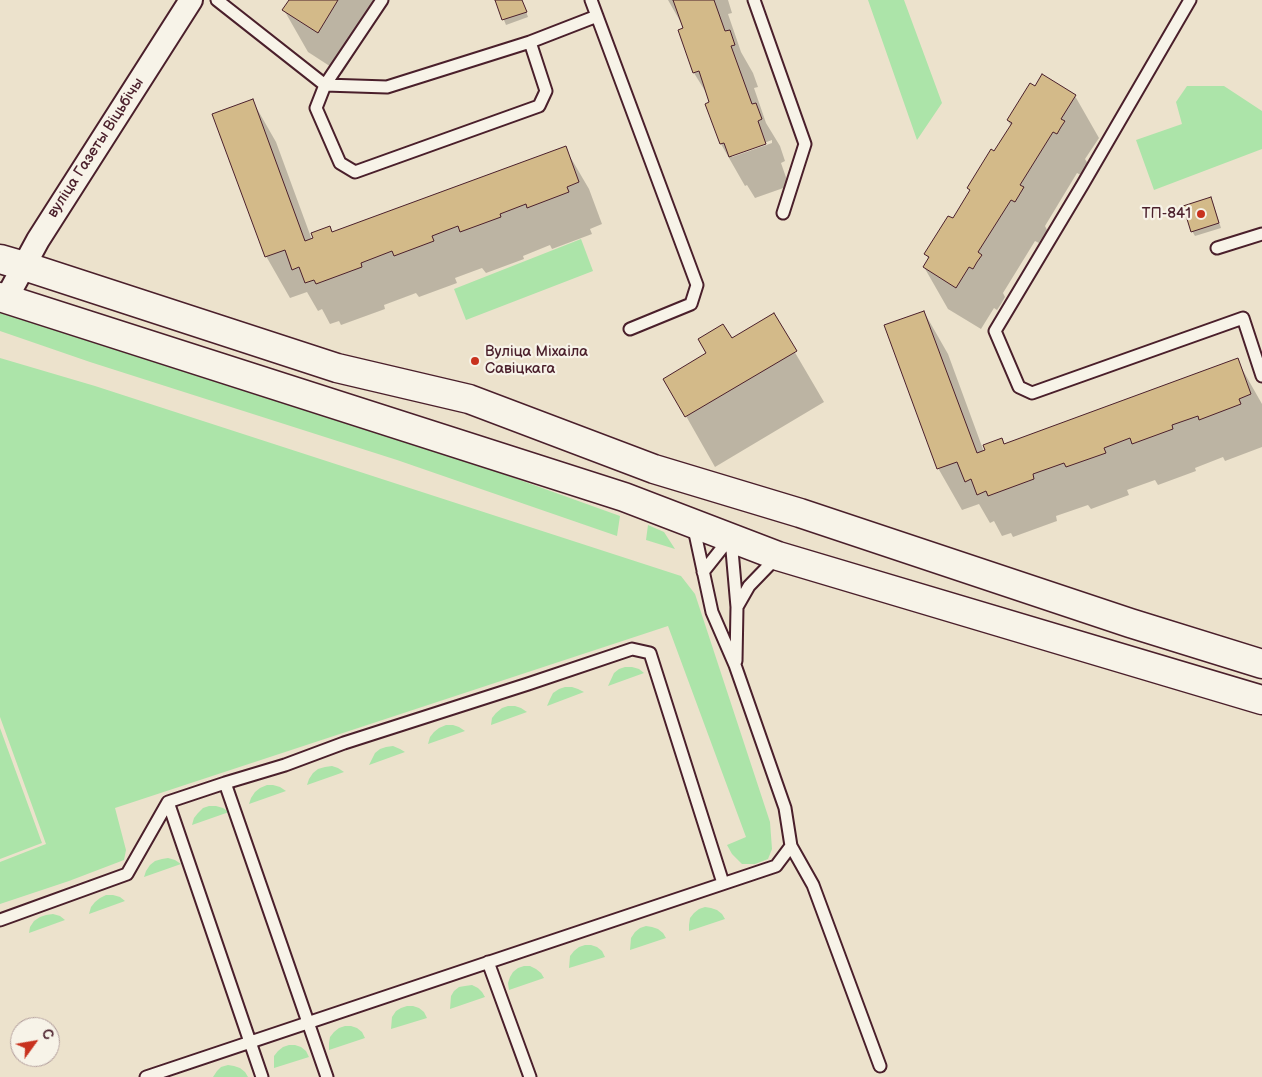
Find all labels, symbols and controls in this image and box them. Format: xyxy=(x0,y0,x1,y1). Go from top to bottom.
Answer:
street label: вуліца Газеты Віцьбічы xyxy=(44,75,148,221)
place label: ТП-841 xyxy=(1142,205,1191,223)
marker: ТП-841 xyxy=(1195,208,1207,220)
place label: Вуліца Міхаіла Савіцкага xyxy=(485,343,588,378)
marker: Вуліца Міхаіла Савіцкага xyxy=(469,355,481,367)
north arrow xyxy=(10,1017,60,1067)
text: С xyxy=(38,1026,57,1043)

